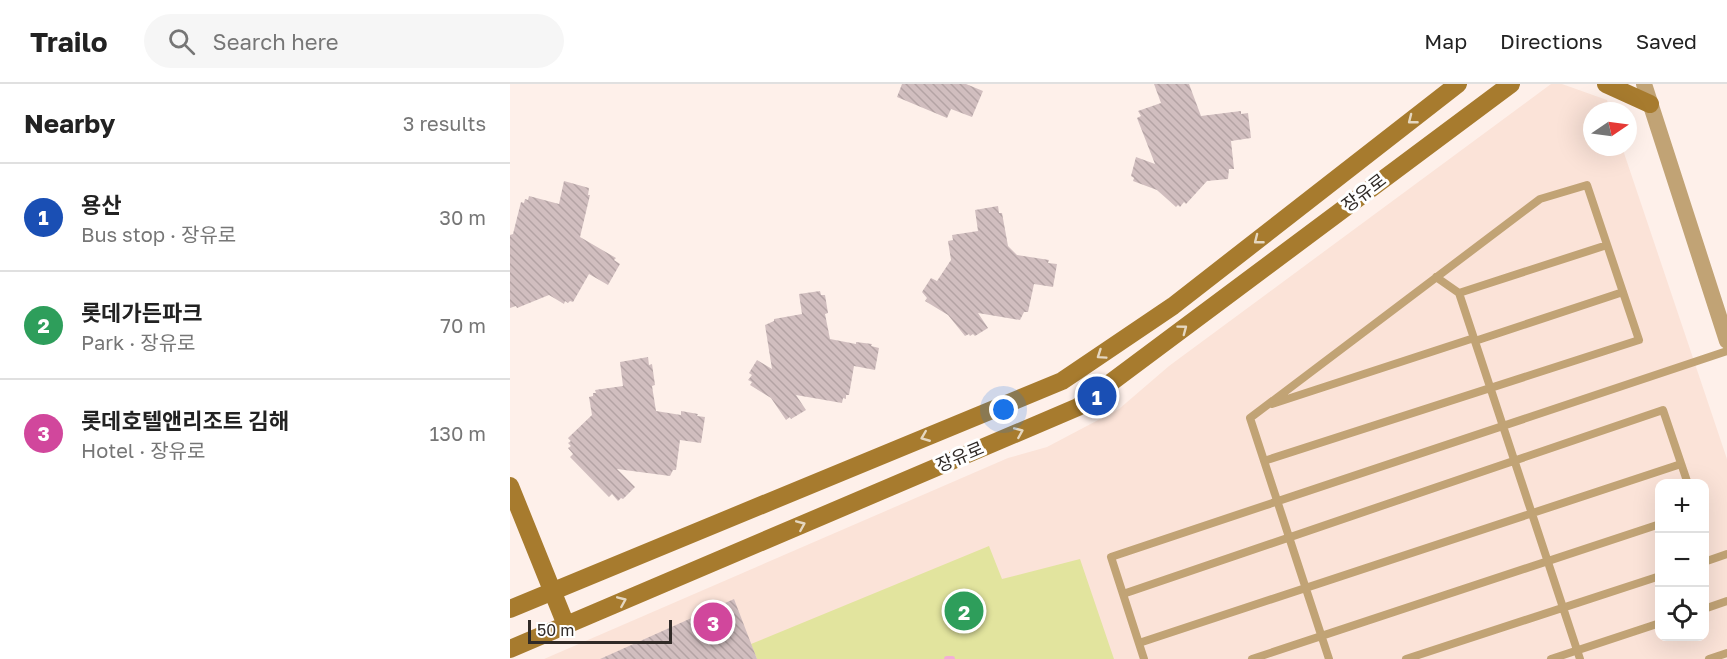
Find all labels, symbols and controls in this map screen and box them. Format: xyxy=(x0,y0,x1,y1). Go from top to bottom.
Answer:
search box xyxy=(144,14,564,68)
text: Trailo xyxy=(30,25,108,58)
icon: search xyxy=(165,25,198,58)
text: Search here xyxy=(213,28,339,55)
text: Map xyxy=(1424,28,1467,54)
text: Directions xyxy=(1500,28,1603,54)
text: Saved xyxy=(1636,28,1697,54)
north arrow xyxy=(1583,102,1637,156)
text: Nearby xyxy=(24,108,115,139)
text: 3 results xyxy=(403,111,486,135)
one-way arrow xyxy=(1408,112,1419,123)
street label: 장유로 xyxy=(1337,168,1390,216)
text: 용산 xyxy=(81,191,121,218)
text: 1 xyxy=(38,205,49,229)
text: 30 m xyxy=(439,205,486,229)
text: Bus stop · 장유로 xyxy=(81,222,236,246)
one-way arrow xyxy=(1254,232,1265,243)
text: 롯데가든파크 xyxy=(81,299,202,326)
text: 2 xyxy=(37,313,50,337)
text: 70 m xyxy=(440,313,486,337)
one-way arrow xyxy=(1177,325,1188,336)
text: Park · 장유로 xyxy=(81,330,196,354)
one-way arrow xyxy=(1096,347,1107,358)
pin: 1 xyxy=(1078,374,1116,418)
your location xyxy=(989,395,1018,424)
text: 롯데호텔앤리조트 김해 xyxy=(81,407,289,434)
text: 3 xyxy=(37,421,50,445)
text: 130 m xyxy=(430,421,486,445)
one-way arrow xyxy=(1013,427,1024,439)
one-way arrow xyxy=(920,430,931,442)
street label: 장유로 xyxy=(932,436,987,476)
text: Hotel · 장유로 xyxy=(81,438,205,462)
map controls xyxy=(1655,479,1709,641)
button: + xyxy=(1655,479,1709,533)
one-way arrow xyxy=(795,520,806,532)
button: − xyxy=(1655,533,1709,587)
button: locate xyxy=(1655,587,1709,641)
pin: 2 xyxy=(944,588,984,634)
one-way arrow xyxy=(615,596,626,608)
pin: 3 xyxy=(694,600,732,644)
scale bar xyxy=(528,617,672,644)
text: 50 m xyxy=(537,620,574,640)

